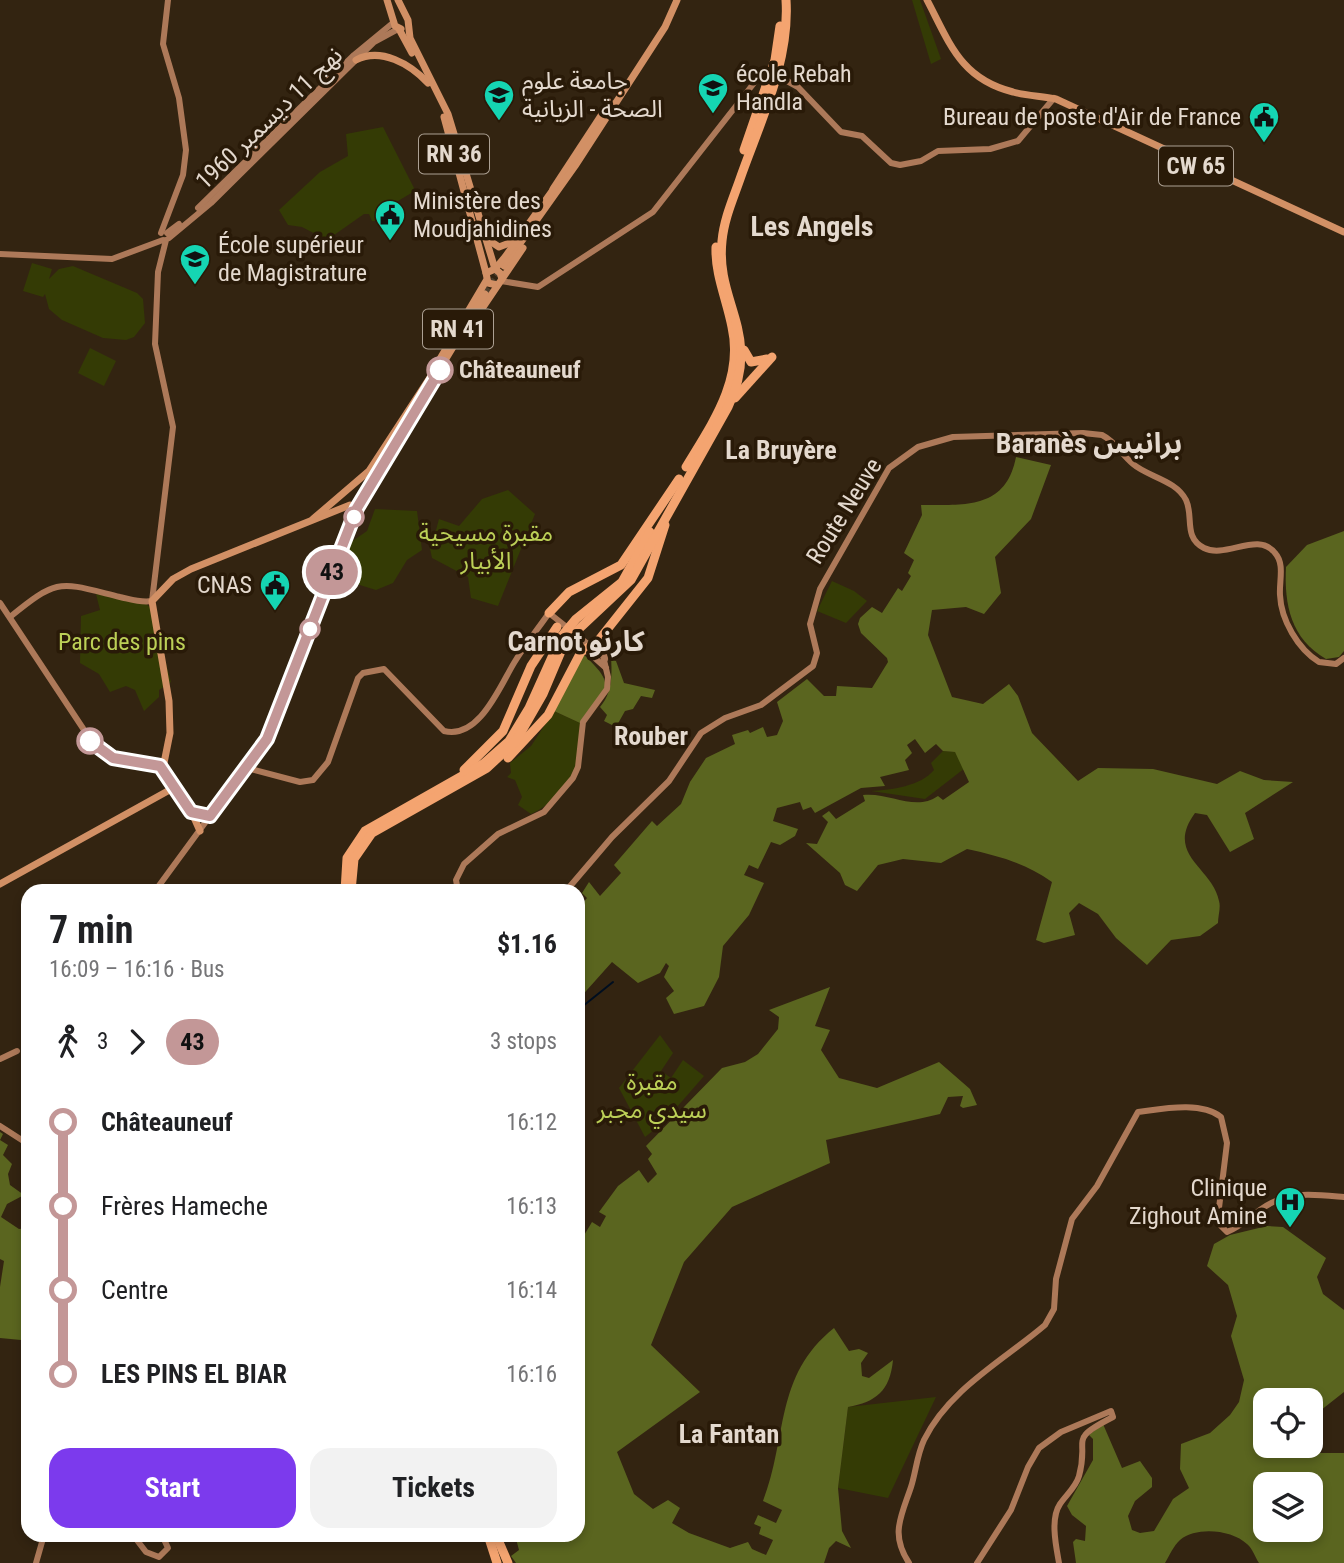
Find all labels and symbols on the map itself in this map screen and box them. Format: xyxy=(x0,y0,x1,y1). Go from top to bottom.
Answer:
street label: نهج 11 ديسمبر 1960 xyxy=(190,41,350,197)
place label: école Rebah Handla xyxy=(736,60,852,116)
place label: جامعة علوم الصحة - الزيانية xyxy=(522,67,663,123)
school or university icon: école Rebah Handla xyxy=(696,71,730,115)
school or university icon: جامعة علوم الصحة - الزيانية xyxy=(482,78,516,122)
public building icon: Bureau de poste d'Air de France xyxy=(1247,100,1281,144)
place label: Bureau de poste d'Air de France xyxy=(943,103,1241,131)
road number: RN 36 xyxy=(419,134,489,174)
road number: CW 65 xyxy=(1159,146,1233,186)
place label: Ministère des Moudjahidines xyxy=(413,187,552,243)
public building icon: Ministère des Moudjahidines xyxy=(373,198,407,242)
district label: Les Angels xyxy=(750,210,874,243)
place label: École supérieur de Magistrature xyxy=(218,231,367,287)
school or university icon: École supérieur de Magistrature xyxy=(178,242,212,286)
road number: RN 41 xyxy=(423,310,493,348)
place label: Châteauneuf xyxy=(459,356,581,384)
marker: Châteauneuf xyxy=(427,357,453,383)
district label: Baranès برانيس xyxy=(996,427,1182,460)
district label: La Bruyère xyxy=(725,435,837,465)
street label: Route Neuve xyxy=(801,453,887,569)
unlabelled marker xyxy=(344,507,364,527)
park label: مقبرة مسيحية الأبيار xyxy=(419,519,553,575)
line badge: 43 xyxy=(300,549,364,595)
public building icon: CNAS xyxy=(258,568,292,612)
place label: CNAS xyxy=(197,571,252,599)
unlabelled marker xyxy=(300,619,320,639)
district label: Carnot كارنو xyxy=(508,625,645,658)
park label: Parc des pins xyxy=(58,628,186,656)
district label: Rouber xyxy=(614,721,688,751)
unlabelled marker xyxy=(77,728,103,754)
park label: مقبرة سيدي مجبر xyxy=(596,1068,707,1129)
place label: Clinique Zighout Amine xyxy=(1129,1174,1267,1230)
hospital icon: Clinique Zighout Amine xyxy=(1273,1185,1307,1229)
district label: La Fantan xyxy=(679,1419,779,1449)

